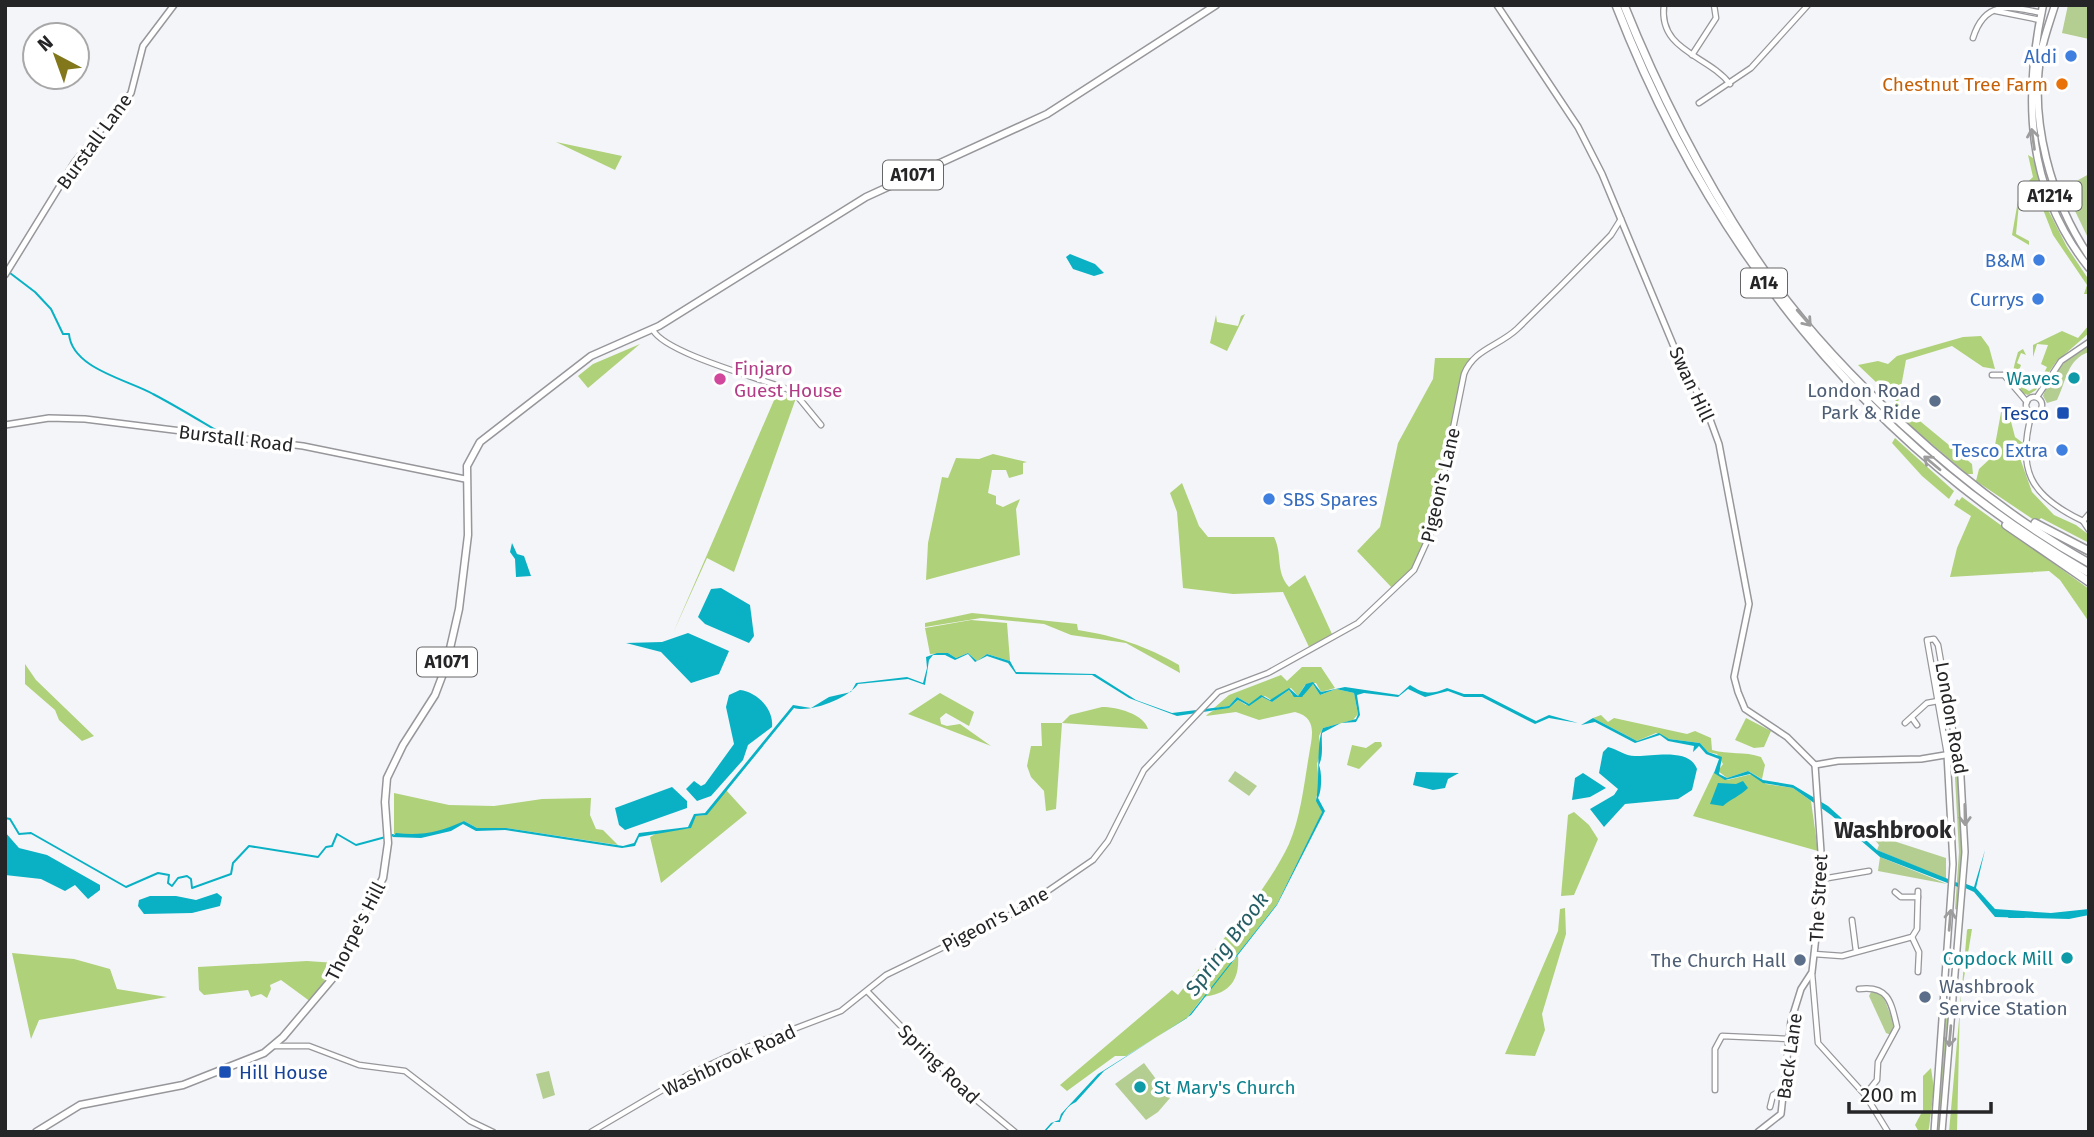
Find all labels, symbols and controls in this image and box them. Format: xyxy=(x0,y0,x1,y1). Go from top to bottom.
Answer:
north arrow xyxy=(21,21,91,91)
text: N xyxy=(33,31,57,56)
place label: Aldi xyxy=(2024,45,2057,68)
marker: Aldi xyxy=(2063,48,2079,64)
place label: Chestnut Tree Farm xyxy=(1882,73,2048,96)
marker: Chestnut Tree Farm xyxy=(2054,76,2070,92)
street label: Burstall Lane xyxy=(52,89,137,194)
one-way arrow xyxy=(2027,128,2040,151)
road number: A1071 xyxy=(883,160,943,190)
road number: A1214 xyxy=(2018,182,2082,210)
place label: B&M xyxy=(1985,249,2025,272)
marker: B&M xyxy=(2031,252,2047,268)
road number: A14 xyxy=(1741,268,1787,298)
place label: Currys xyxy=(1970,288,2024,311)
marker: Currys xyxy=(2030,291,2046,307)
one-way arrow xyxy=(1795,309,1811,327)
street label: Swan Hill xyxy=(1664,343,1719,426)
place label: Finjaro Guest House xyxy=(734,357,842,402)
place label: Waves xyxy=(2006,367,2060,390)
marker: Waves xyxy=(2066,370,2082,386)
marker: Finjaro Guest House xyxy=(712,371,728,387)
place label: London Road Park & Ride xyxy=(1807,379,1921,424)
marker: London Road Park & Ride xyxy=(1927,393,1943,409)
place label: Tesco xyxy=(2001,402,2049,425)
marker: Tesco xyxy=(2055,405,2071,421)
street label: Burstall Road xyxy=(177,420,295,457)
street label: Pigeon's Lane xyxy=(1416,425,1465,545)
place label: Tesco Extra xyxy=(1952,439,2048,462)
marker: Tesco Extra xyxy=(2054,442,2070,458)
one-way arrow xyxy=(1923,455,1941,471)
place label: SBS Spares xyxy=(1283,488,1378,511)
marker: SBS Spares xyxy=(1261,491,1277,507)
road number: A1071 xyxy=(417,648,477,676)
street label: London Road xyxy=(1930,660,1973,776)
one-way arrow xyxy=(1958,803,1971,826)
district label: Washbrook xyxy=(1834,816,1952,844)
street label: The Street xyxy=(1805,853,1832,943)
street label: Thorpe's Hill xyxy=(321,877,390,985)
street label: Pigeon's Lane xyxy=(938,882,1052,957)
water label: Spring Brook xyxy=(1179,887,1274,1002)
one-way arrow xyxy=(1944,909,1957,932)
place label: Copdock Mill xyxy=(1943,947,2053,970)
place label: The Church Hall xyxy=(1651,949,1786,972)
marker: Copdock Mill xyxy=(2059,950,2075,966)
marker: The Church Hall xyxy=(1792,952,1808,968)
place label: Washbrook Service Station xyxy=(1939,975,2068,1020)
marker: Washbrook Service Station xyxy=(1917,989,1933,1005)
street label: Back Lane xyxy=(1772,1011,1807,1101)
street label: Washbrook Road xyxy=(659,1020,799,1101)
street label: Spring Road xyxy=(893,1020,984,1109)
one-way arrow xyxy=(1943,1024,1956,1047)
place label: Hill House xyxy=(239,1061,328,1084)
marker: Hill House xyxy=(217,1064,233,1080)
scale bar xyxy=(1849,1070,1991,1114)
place label: St Mary's Church xyxy=(1154,1076,1296,1099)
marker: St Mary's Church xyxy=(1132,1079,1148,1095)
text: 200 m xyxy=(1860,1082,1917,1108)

